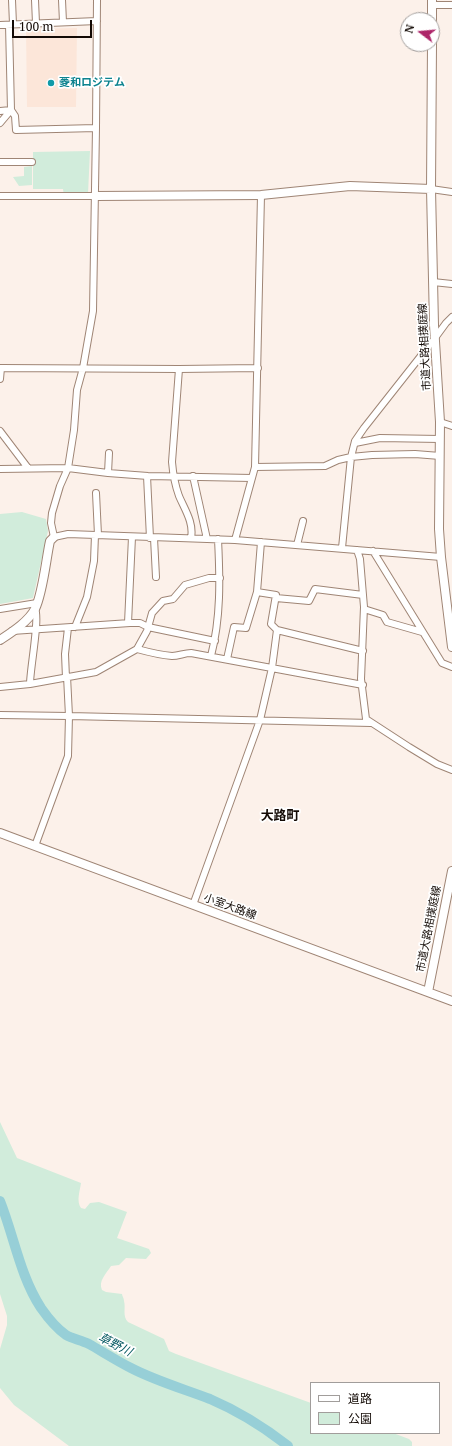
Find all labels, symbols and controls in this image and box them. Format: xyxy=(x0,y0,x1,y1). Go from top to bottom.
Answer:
scale bar xyxy=(14,12,94,38)
north arrow xyxy=(400,12,440,52)
text: 100 m xyxy=(19,18,54,35)
text: N xyxy=(401,23,417,35)
place label: 菱和ロジテム xyxy=(59,76,125,90)
marker: 菱和ロジテム xyxy=(46,78,56,88)
street label: 市道大路相撲庭線 xyxy=(416,303,434,391)
district label: 大路町 xyxy=(261,808,299,824)
street label: 市道大路相撲庭線 xyxy=(414,885,444,973)
street label: 小室大路線 xyxy=(202,891,258,923)
water label: 草野川 xyxy=(96,1330,134,1360)
legend xyxy=(310,1382,440,1434)
text: 道路 xyxy=(348,1390,372,1407)
text: 公園 xyxy=(348,1410,372,1427)

